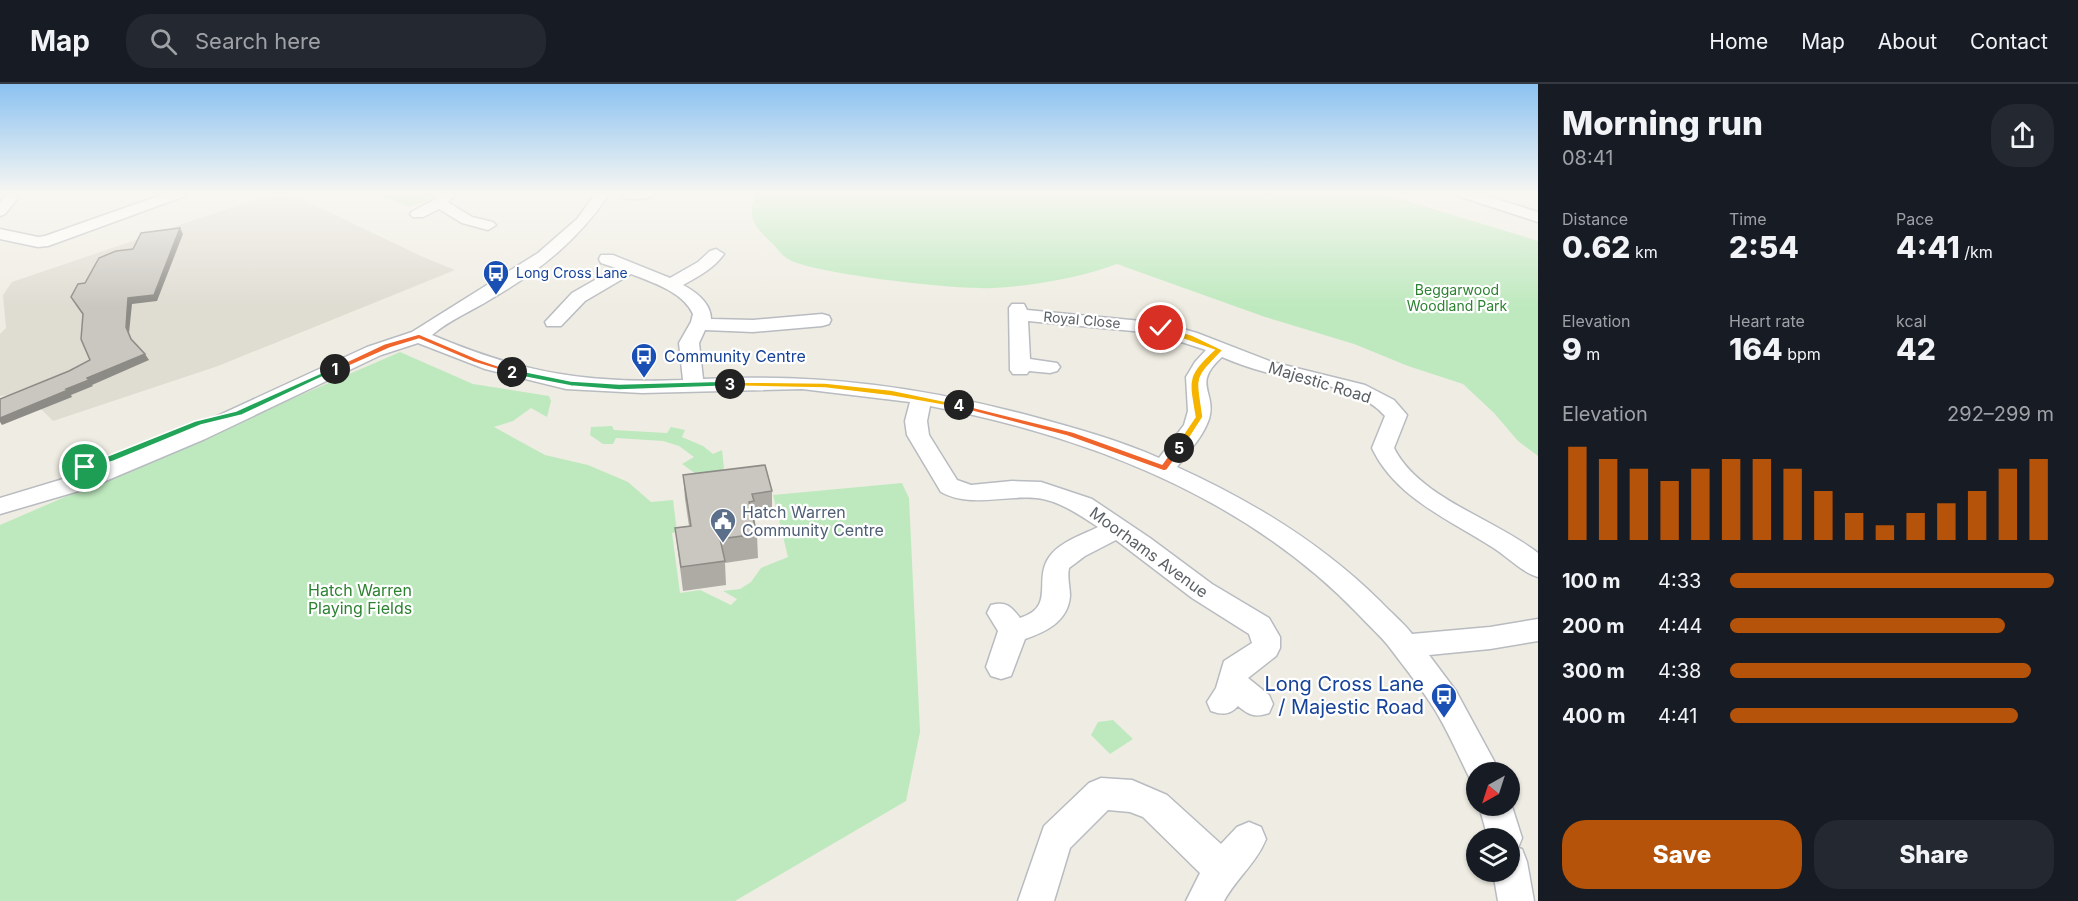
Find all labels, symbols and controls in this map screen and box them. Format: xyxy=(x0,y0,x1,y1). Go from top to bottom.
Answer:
search box xyxy=(126,14,546,68)
text: Map xyxy=(30,24,90,58)
icon: search xyxy=(147,25,180,58)
text: Search here xyxy=(195,28,321,54)
text: Home xyxy=(1709,29,1768,54)
text: Map xyxy=(1801,29,1845,54)
text: About xyxy=(1878,29,1937,54)
text: Contact xyxy=(1970,29,2048,54)
text: Morning run xyxy=(1562,103,1763,143)
button: share xyxy=(1991,104,2054,167)
text: 08:41 xyxy=(1562,146,1613,170)
text: Distance xyxy=(1562,209,1628,229)
text: Time xyxy=(1729,209,1767,229)
text: Pace xyxy=(1896,209,1934,229)
text: 0.62 xyxy=(1562,229,1630,265)
text: 2:54 xyxy=(1729,229,1799,265)
text: 4:41 xyxy=(1896,229,1960,265)
text: km xyxy=(1630,242,1658,262)
text: /km xyxy=(1960,242,1993,262)
bus stop icon: Long Cross Lane xyxy=(481,258,511,296)
place label: Long Cross Lane xyxy=(516,264,628,281)
park label: Beggarwood Woodland Park xyxy=(1407,281,1508,314)
pin xyxy=(1135,302,1186,353)
street label: Royal Close xyxy=(1043,308,1121,331)
icon: check xyxy=(1144,311,1177,344)
text: Elevation xyxy=(1562,311,1631,331)
text: Heart rate xyxy=(1729,311,1805,331)
text: kcal xyxy=(1896,311,1927,331)
text: 9 xyxy=(1562,331,1582,367)
text: 164 xyxy=(1729,331,1783,367)
text: 42 xyxy=(1896,331,1936,367)
bus stop icon: Community Centre xyxy=(629,341,659,379)
text: m xyxy=(1582,344,1600,364)
text: bpm xyxy=(1783,344,1821,364)
place label: Community Centre xyxy=(664,346,806,366)
pin: 1 xyxy=(320,354,350,384)
pin: 2 xyxy=(497,357,527,387)
street label: Majestic Road xyxy=(1266,357,1374,407)
text: 1 xyxy=(332,359,338,379)
text: 2 xyxy=(507,362,517,382)
pin: 3 xyxy=(715,369,745,399)
text: 3 xyxy=(725,374,735,394)
pin: 4 xyxy=(944,390,974,420)
text: 4 xyxy=(954,395,964,415)
text: Elevation xyxy=(1562,402,1648,426)
text: 292–299 m xyxy=(1947,402,2054,426)
pin: 5 xyxy=(1164,433,1194,463)
text: 5 xyxy=(1174,438,1184,458)
pin xyxy=(59,441,110,492)
icon: arrive xyxy=(68,450,101,483)
place label: Hatch Warren Community Centre xyxy=(742,502,884,540)
street label: Moorhams Avenue xyxy=(1086,502,1212,602)
public building icon: Hatch Warren Community Centre xyxy=(708,506,738,544)
text: 100 m xyxy=(1562,569,1621,593)
text: 4:33 xyxy=(1658,569,1701,593)
park label: Hatch Warren Playing Fields xyxy=(308,580,412,618)
text: 200 m xyxy=(1562,614,1625,638)
text: 4:44 xyxy=(1658,614,1703,638)
text: 300 m xyxy=(1562,659,1625,683)
text: 4:38 xyxy=(1658,659,1701,683)
place label: Long Cross Lane / Majestic Road xyxy=(1264,672,1424,719)
bus stop icon: Long Cross Lane / Majestic Road xyxy=(1429,681,1459,719)
text: 400 m xyxy=(1562,704,1626,728)
text: 4:41 xyxy=(1658,704,1697,728)
north arrow xyxy=(1466,762,1520,816)
map controls xyxy=(1466,762,1520,882)
button: Save xyxy=(1562,820,1802,889)
button: Share xyxy=(1814,820,2054,889)
button: layers xyxy=(1466,828,1520,882)

